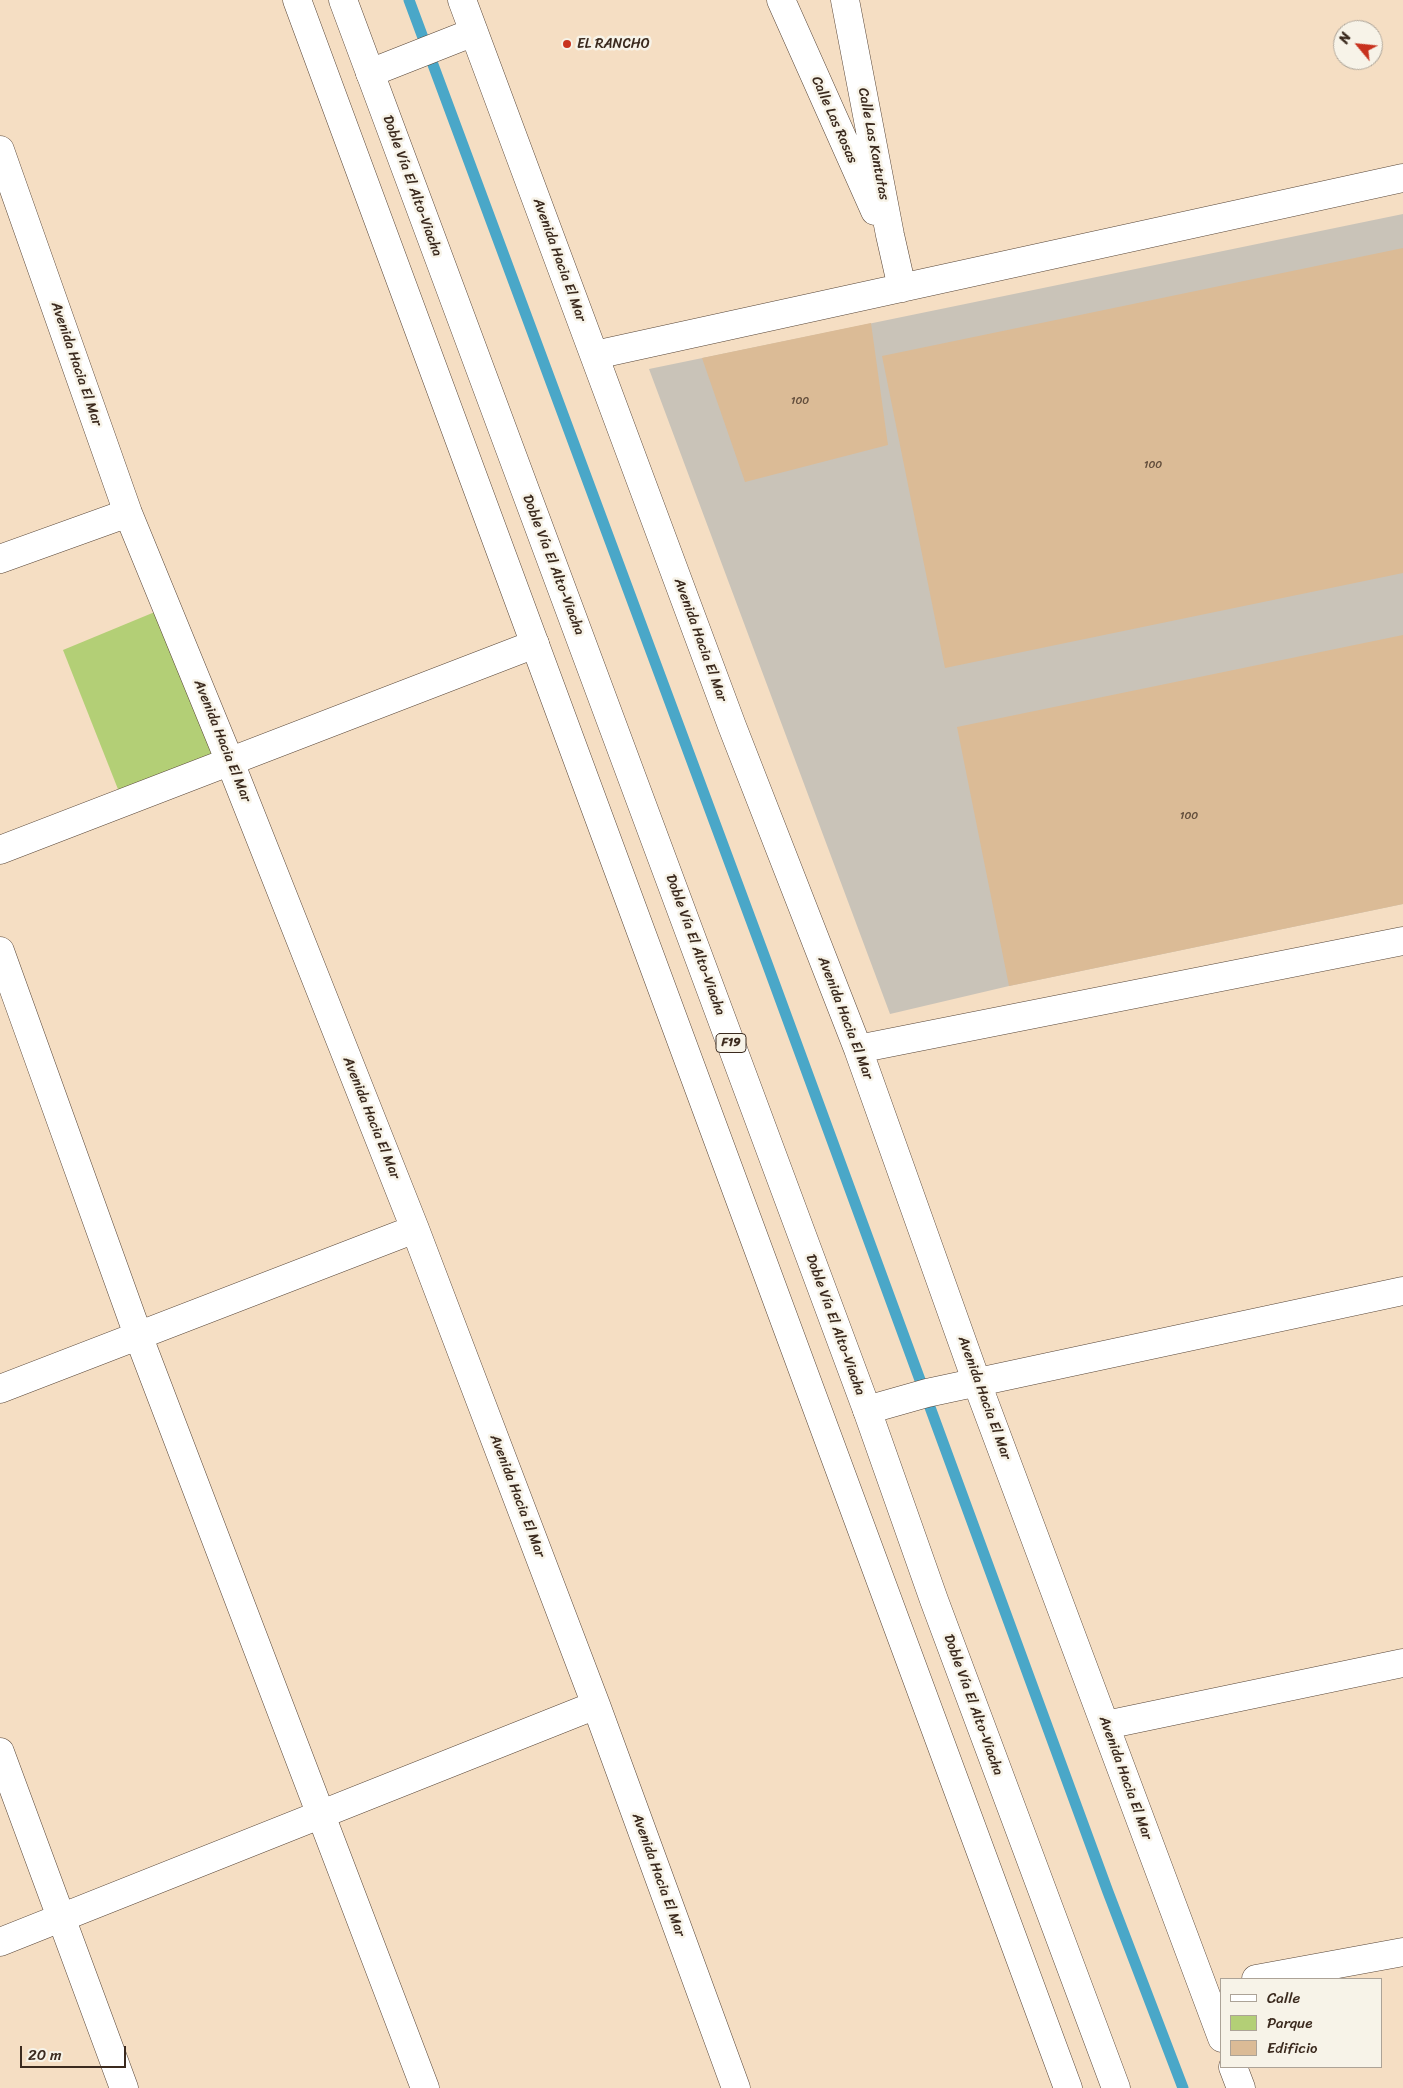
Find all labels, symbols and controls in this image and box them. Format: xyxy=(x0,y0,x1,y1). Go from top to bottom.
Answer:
north arrow xyxy=(1333,20,1383,70)
text: N xyxy=(1332,28,1359,48)
place label: EL RANCHO xyxy=(577,36,650,52)
marker: EL RANCHO xyxy=(561,38,573,50)
street label: Calle Las Rosas xyxy=(807,74,861,166)
street label: Calle Las Kantutas xyxy=(854,86,892,202)
street label: Doble Vía El Alto-Viacha xyxy=(379,113,445,259)
street label: Avenida Hacia El Mar xyxy=(529,196,589,324)
street label: Avenida Hacia El Mar xyxy=(47,300,105,428)
house number: 100 xyxy=(791,394,809,408)
house number: 100 xyxy=(1144,458,1162,472)
street label: Doble Vía El Alto-Viacha xyxy=(518,493,588,637)
street label: Avenida Hacia El Mar xyxy=(670,576,730,704)
street label: Avenida Hacia El Mar xyxy=(190,677,254,805)
house number: 100 xyxy=(1180,809,1198,823)
street label: Doble Vía El Alto-Viacha xyxy=(662,872,728,1018)
street label: Avenida Hacia El Mar xyxy=(814,954,876,1082)
road number: F19 xyxy=(716,1034,746,1052)
street label: Avenida Hacia El Mar xyxy=(339,1054,403,1182)
street label: Doble Vía El Alto-Viacha xyxy=(802,1252,868,1398)
street label: Avenida Hacia El Mar xyxy=(954,1334,1014,1462)
street label: Avenida Hacia El Mar xyxy=(486,1432,548,1560)
street label: Doble Vía El Alto-Viacha xyxy=(940,1632,1006,1778)
street label: Avenida Hacia El Mar xyxy=(1095,1714,1155,1842)
street label: Avenida Hacia El Mar xyxy=(628,1811,688,1939)
legend xyxy=(1220,1978,1383,2068)
text: Calle xyxy=(1267,1985,1300,2011)
text: Parque xyxy=(1267,2010,1312,2036)
text: Edificio xyxy=(1267,2035,1318,2061)
scale bar xyxy=(22,2036,129,2068)
text: 20 m xyxy=(28,2042,62,2068)

